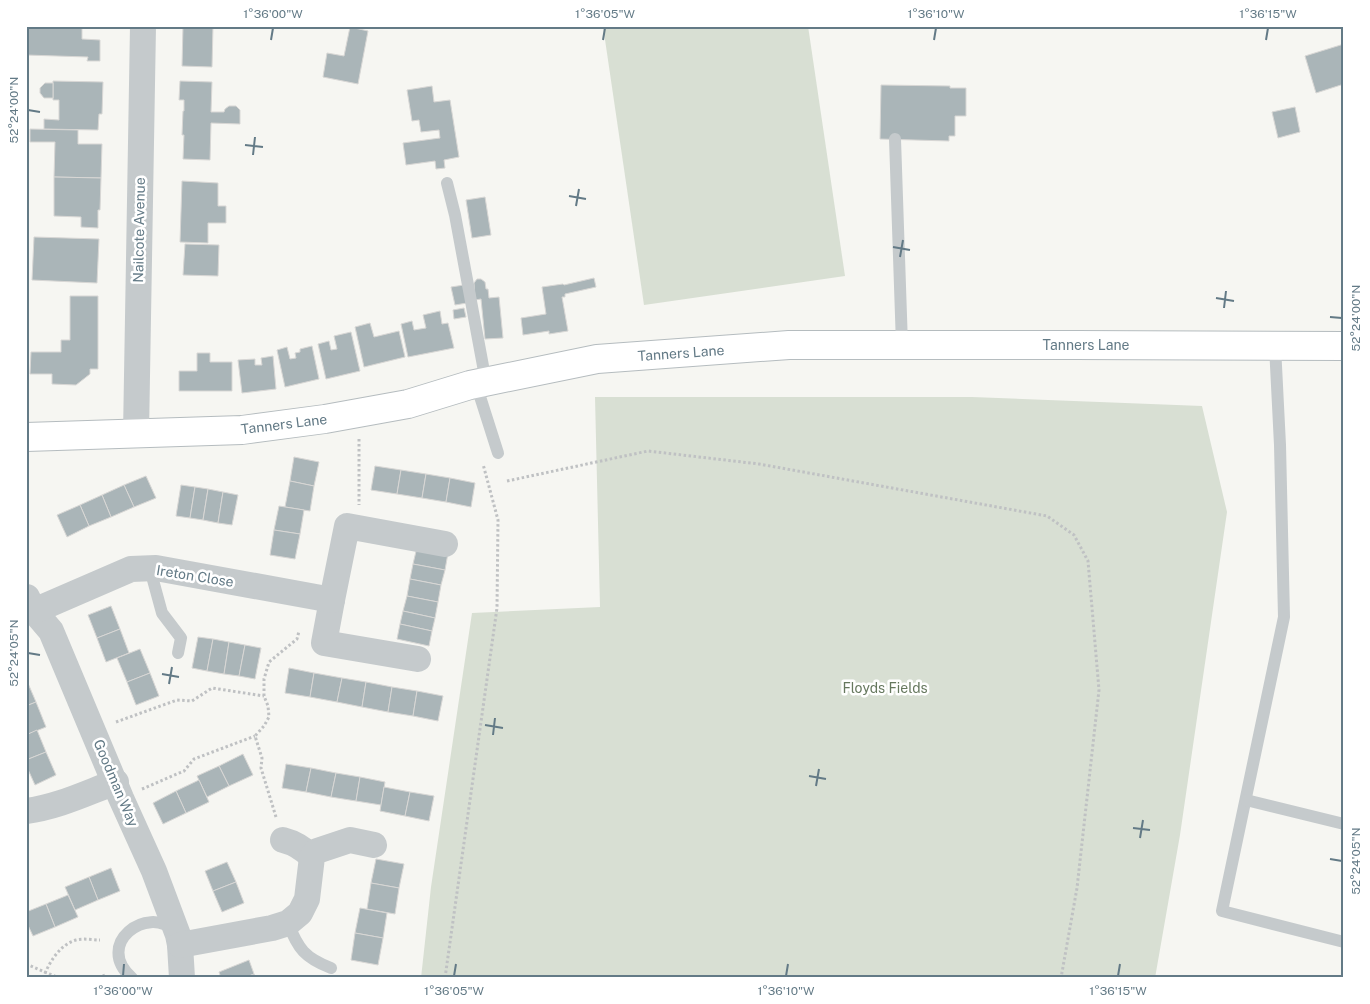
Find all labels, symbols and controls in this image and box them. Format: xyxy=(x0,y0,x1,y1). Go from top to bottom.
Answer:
text: 1°36'00"W xyxy=(243,7,303,21)
text: 1°36'05"W xyxy=(575,7,636,21)
text: 1°36'10"W xyxy=(907,7,965,21)
text: 1°36'15"W xyxy=(1239,7,1297,21)
text: 52°24'00"N xyxy=(7,77,21,143)
street label: Nailcote Avenue xyxy=(130,177,148,283)
text: 52°24'00"N xyxy=(1349,285,1363,351)
street label: Tanners Lane xyxy=(1043,337,1129,353)
street label: Tanners Lane xyxy=(637,342,725,364)
street label: Tanners Lane xyxy=(240,411,328,437)
street label: Ireton Close xyxy=(155,562,235,590)
text: 52°24'05"N xyxy=(7,619,21,687)
park label: Floyds Fields xyxy=(842,680,928,696)
street label: Goodman Way xyxy=(90,737,142,830)
text: 52°24'05"N xyxy=(1349,827,1363,895)
text: 1°36'00"W xyxy=(93,984,153,998)
text: 1°36'05"W xyxy=(424,984,485,998)
text: 1°36'10"W xyxy=(757,984,815,998)
text: 1°36'15"W xyxy=(1089,984,1147,998)

